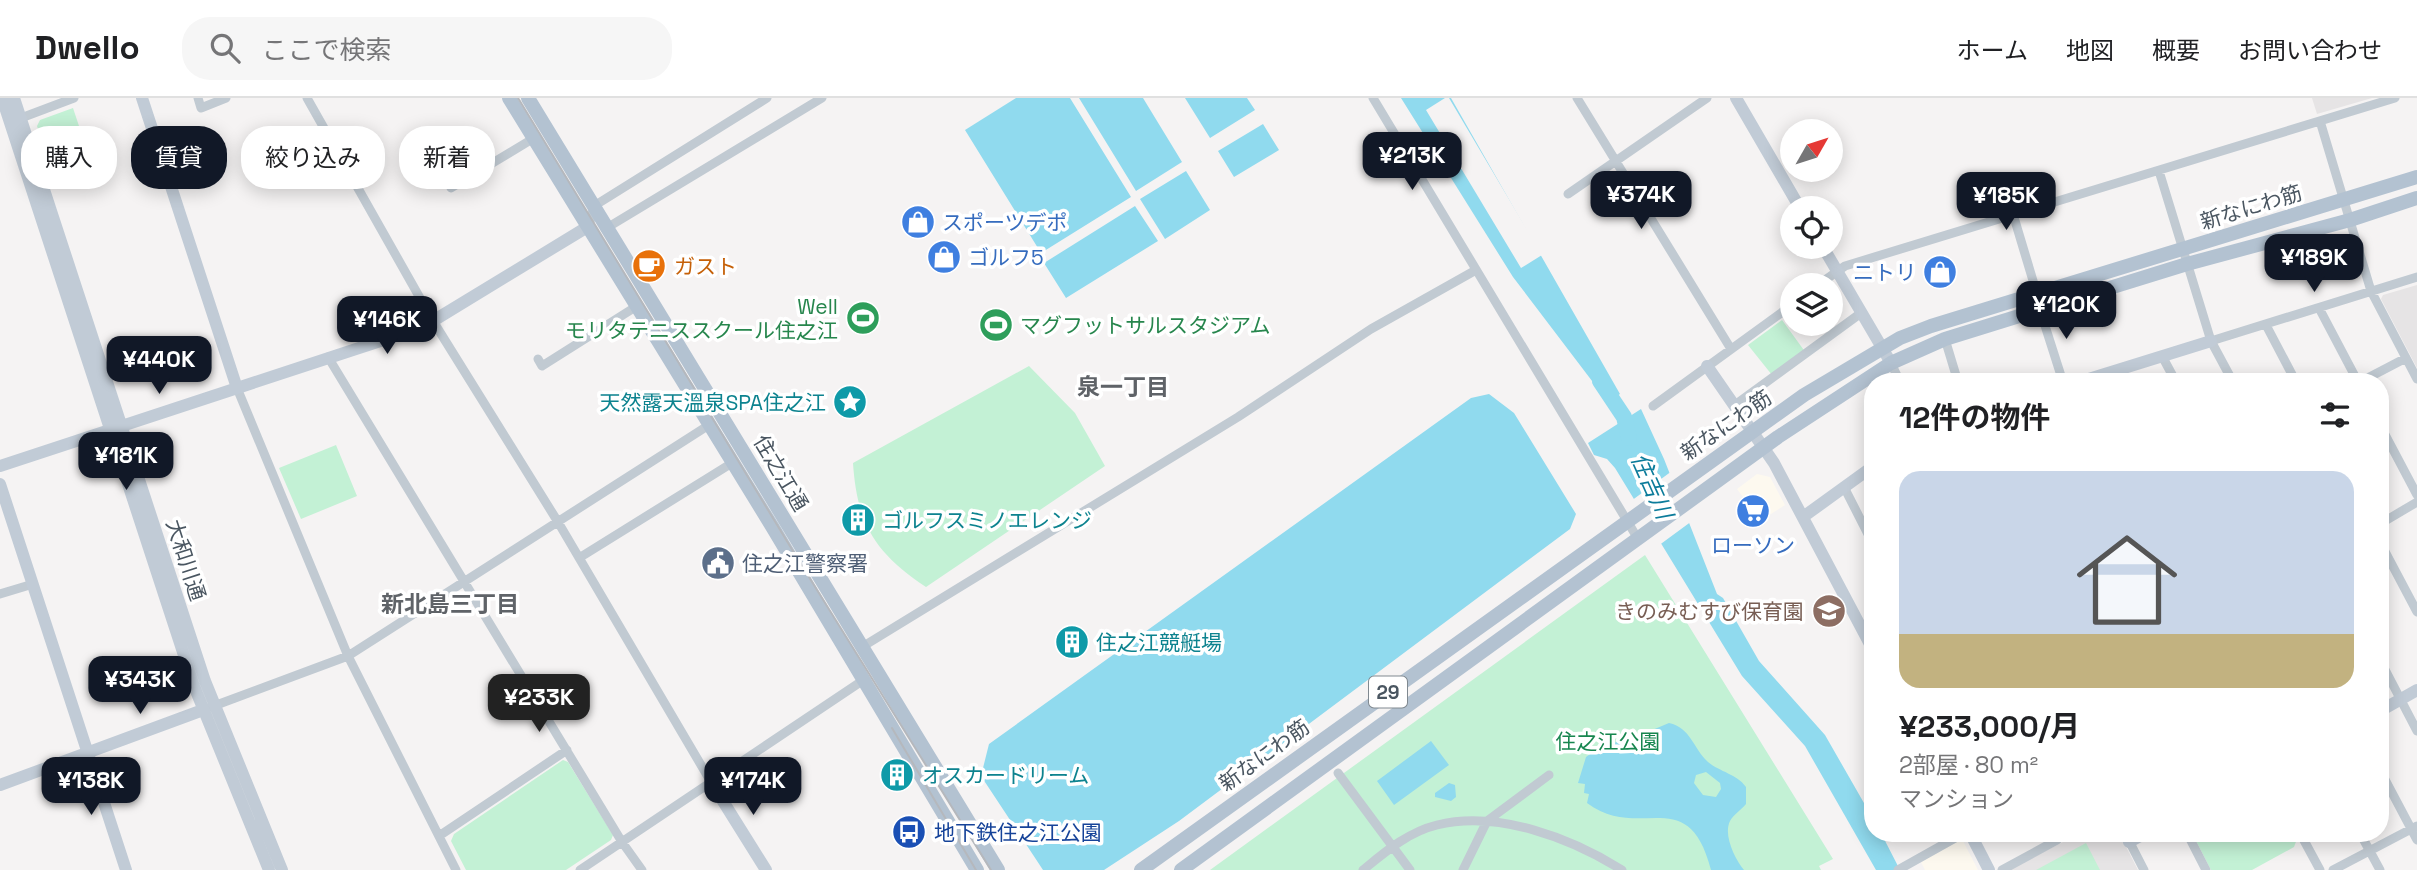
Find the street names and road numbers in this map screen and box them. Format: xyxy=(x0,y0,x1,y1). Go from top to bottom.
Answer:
street label: 新なにわ筋 xyxy=(2197,179,2305,235)
street label: 新なにわ筋 xyxy=(1675,384,1777,466)
street label: 住之江通 xyxy=(748,430,814,516)
street label: 大和川通 xyxy=(160,516,212,604)
road number: 29 xyxy=(1369,677,1407,708)
street label: 新なにわ筋 xyxy=(1214,713,1314,797)

